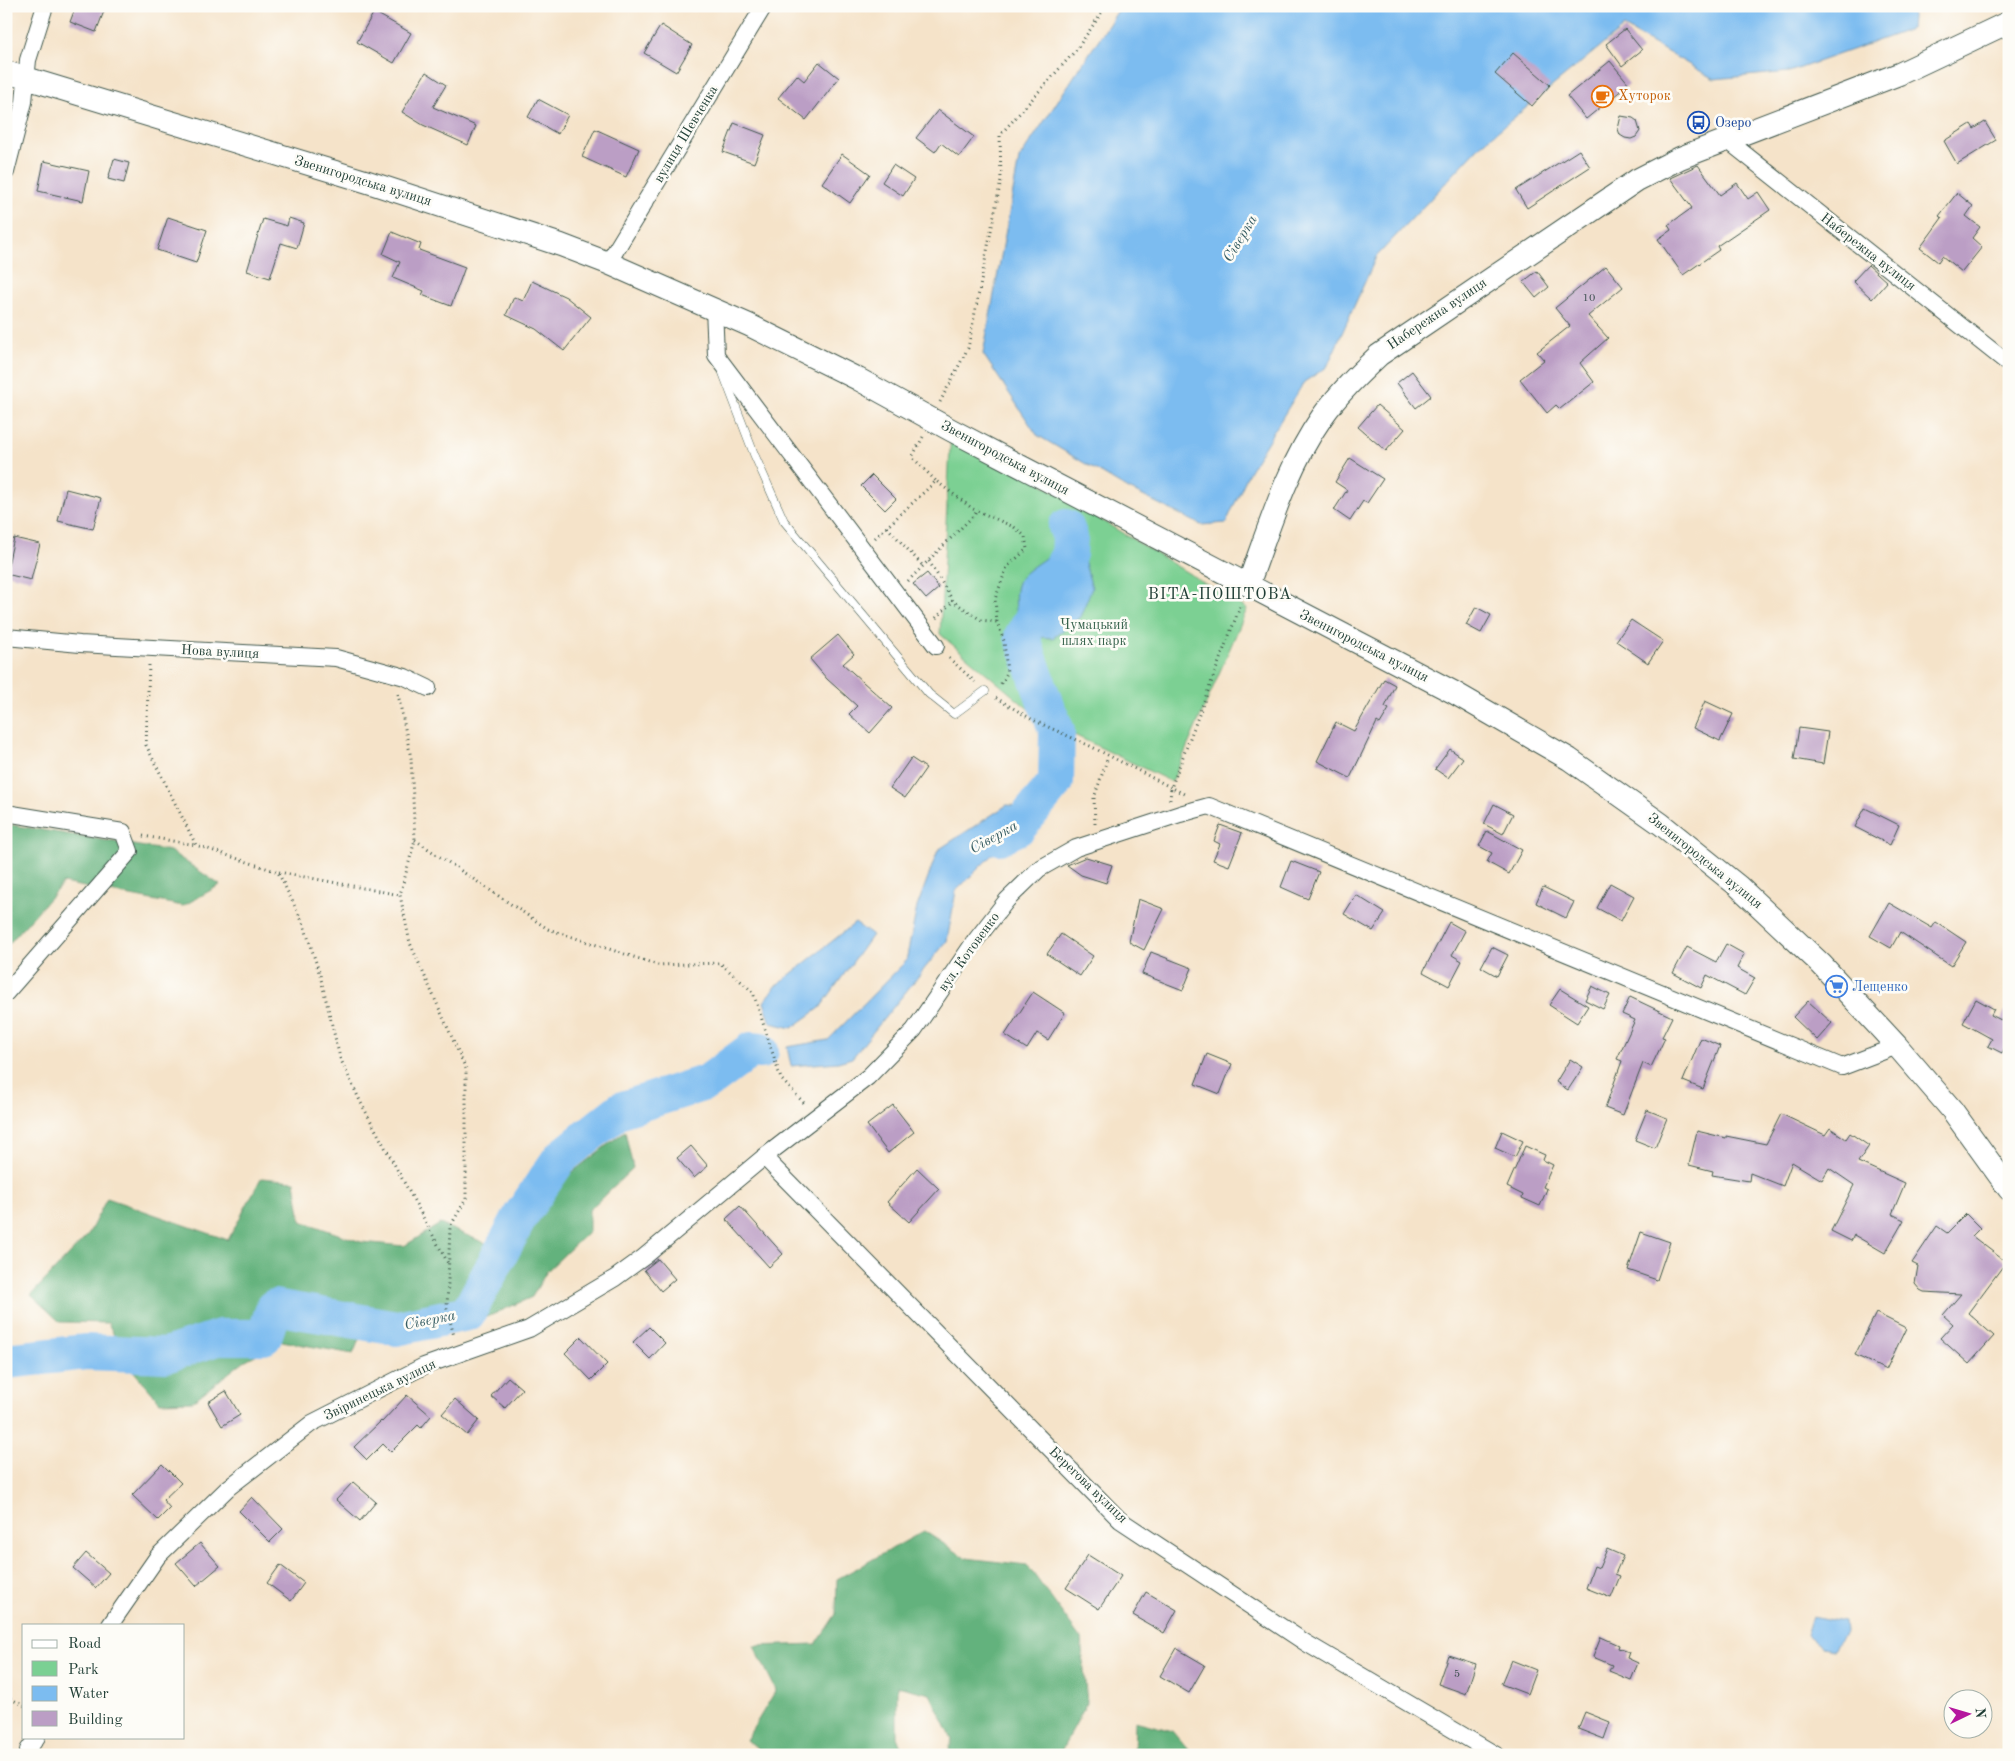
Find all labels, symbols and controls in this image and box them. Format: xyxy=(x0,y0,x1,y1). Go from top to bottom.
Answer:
street label: вулиця Шевченка xyxy=(652,83,720,185)
cafe icon: Хуторок xyxy=(1590,84,1614,108)
place label: Хуторок xyxy=(1618,89,1671,103)
bus stop icon: Озеро xyxy=(1687,111,1711,135)
place label: Озеро xyxy=(1715,116,1752,130)
street label: Звенигородська вулиця xyxy=(293,153,433,209)
street label: Набережна вулиця xyxy=(1818,211,1918,293)
water label: Сіверка xyxy=(1221,213,1261,265)
street label: Набережна вулиця xyxy=(1385,276,1489,352)
house number: 10 xyxy=(1583,293,1595,304)
street label: Звенигородська вулиця xyxy=(939,418,1071,498)
district label: ВІТА-ПОШТОВА xyxy=(1148,587,1292,603)
street label: Звенигородська вулиця xyxy=(1297,607,1431,685)
park label: Чумацький шлях парк xyxy=(1060,618,1128,648)
street label: Нова вулиця xyxy=(180,643,260,661)
street label: Звенигородська вулиця xyxy=(1645,811,1765,911)
water label: Сіверка xyxy=(968,819,1020,857)
street label: вул. Котовенко xyxy=(936,910,1002,994)
supermarket icon: Лещенко xyxy=(1824,975,1848,999)
place label: Лещенко xyxy=(1852,980,1908,994)
water label: Сіверка xyxy=(403,1309,457,1333)
street label: Звіринецька вулиця xyxy=(322,1357,438,1423)
street label: Берегова вулиця xyxy=(1046,1444,1130,1526)
legend xyxy=(22,1624,185,1738)
text: Road xyxy=(68,1637,102,1652)
text: Park xyxy=(68,1663,99,1678)
house number: 5 xyxy=(1454,1669,1460,1680)
text: Water xyxy=(68,1687,109,1702)
north arrow xyxy=(1942,1688,1992,1738)
text: N xyxy=(1973,1707,1987,1719)
text: Building xyxy=(68,1713,123,1728)

